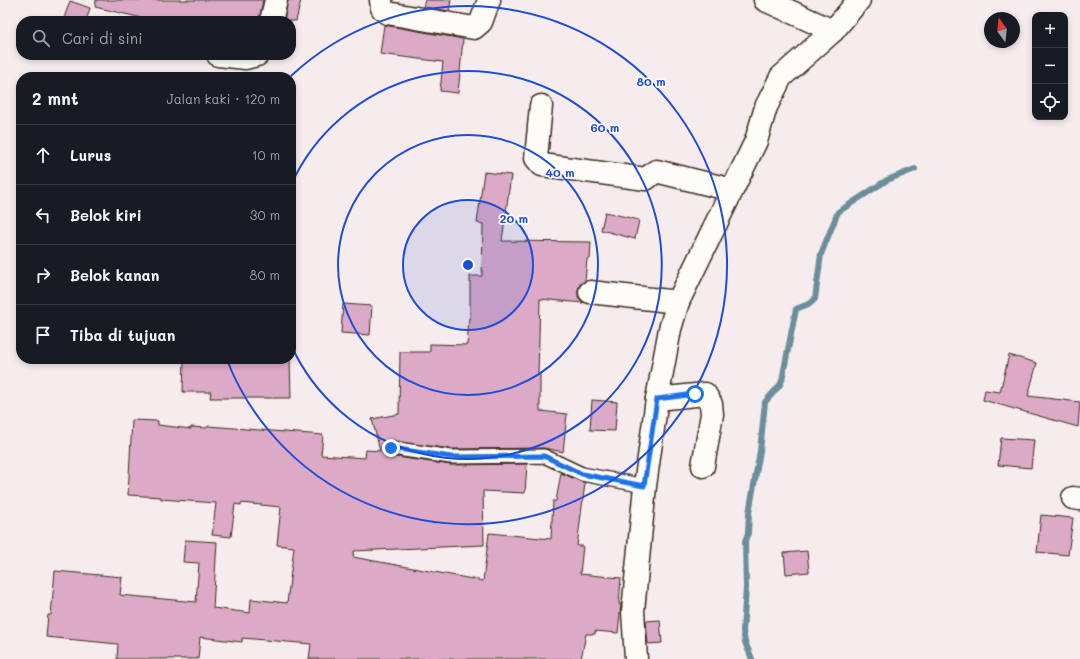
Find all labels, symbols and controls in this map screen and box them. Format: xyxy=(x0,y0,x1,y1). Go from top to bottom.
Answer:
north arrow xyxy=(984,12,1020,48)
map controls xyxy=(1032,12,1068,120)
button: + xyxy=(1032,12,1068,48)
search box xyxy=(16,16,296,60)
icon: search xyxy=(30,27,52,49)
text: Cari di sini xyxy=(62,28,143,48)
button: − xyxy=(1032,48,1068,84)
text: 80 m xyxy=(636,73,666,89)
button: locate xyxy=(1032,84,1068,120)
text: 2 mnt xyxy=(32,87,78,109)
text: Jalan kaki · 120 m xyxy=(167,90,280,107)
text: 60 m xyxy=(591,119,619,135)
icon: ahead xyxy=(32,144,54,166)
text: Lurus xyxy=(70,145,111,165)
text: 10 m xyxy=(252,146,280,163)
text: 40 m xyxy=(545,164,575,180)
icon: left xyxy=(32,204,54,226)
text: Belok kiri xyxy=(70,205,142,225)
text: 30 m xyxy=(250,206,280,223)
text: 20 m xyxy=(500,210,528,226)
centre of rings xyxy=(461,258,475,272)
icon: right xyxy=(32,264,54,286)
text: Belok kanan xyxy=(70,265,159,285)
text: 80 m xyxy=(250,266,280,283)
icon: arrive xyxy=(32,324,54,346)
text: Tiba di tujuan xyxy=(70,325,175,345)
route start xyxy=(686,385,704,403)
route end xyxy=(382,439,400,457)

